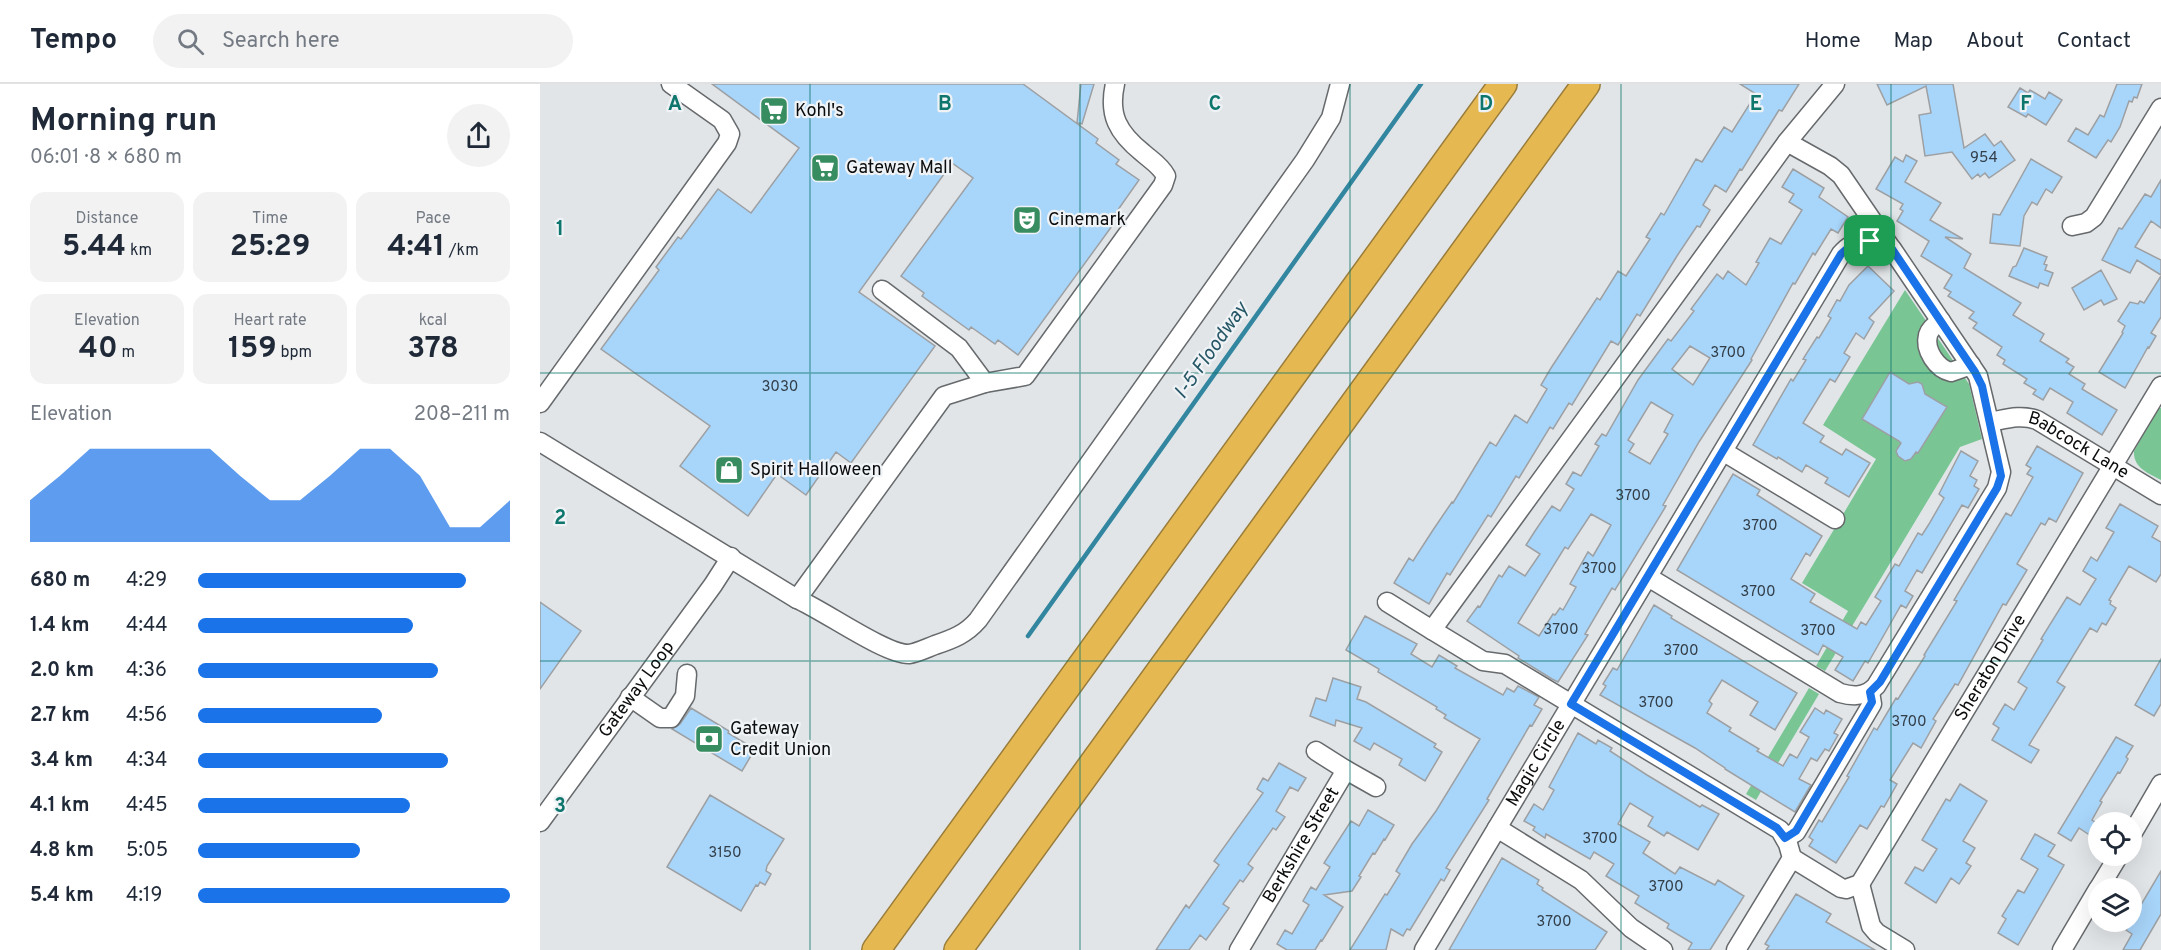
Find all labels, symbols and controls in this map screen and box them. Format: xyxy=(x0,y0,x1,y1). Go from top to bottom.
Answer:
search box xyxy=(153,14,573,68)
text: Tempo xyxy=(30,23,117,59)
icon: search xyxy=(174,25,207,58)
text: Search here xyxy=(222,28,340,55)
text: Home xyxy=(1805,28,1861,55)
text: Map xyxy=(1894,28,1933,55)
text: About xyxy=(1966,28,2024,55)
text: Contact xyxy=(2057,28,2131,55)
text: A xyxy=(668,92,682,118)
text: B xyxy=(938,92,952,118)
text: C xyxy=(1209,92,1221,118)
text: D xyxy=(1479,92,1493,118)
text: E xyxy=(1750,92,1762,118)
text: F xyxy=(2020,92,2032,118)
supermarket icon: Kohl's xyxy=(758,95,790,127)
place label: Kohl's xyxy=(795,100,844,123)
text: Morning run xyxy=(30,101,217,143)
button: share xyxy=(447,104,510,167)
text: 06:01 · 8 × 680 m xyxy=(30,145,182,171)
house number: 954 xyxy=(1970,149,1998,168)
supermarket icon: Gateway Mall xyxy=(809,152,841,184)
place label: Gateway Mall xyxy=(846,157,952,180)
theatre icon: Cinemark xyxy=(1011,204,1043,236)
text: Distance xyxy=(76,209,138,229)
text: Time xyxy=(252,209,288,229)
text: Pace xyxy=(415,209,451,229)
place label: Cinemark xyxy=(1048,209,1126,232)
pin xyxy=(1844,215,1895,266)
text: 1 xyxy=(556,217,564,243)
icon: arrive xyxy=(1853,224,1886,257)
text: 5.44 xyxy=(62,229,126,266)
text: 25:29 xyxy=(230,229,310,266)
text: 4:41 xyxy=(387,229,445,266)
text: km xyxy=(126,241,152,261)
text: /km xyxy=(445,241,479,261)
water label: I-5 Floodway xyxy=(1169,296,1256,405)
text: Elevation xyxy=(74,311,140,331)
text: Heart rate xyxy=(233,311,307,331)
text: kcal xyxy=(419,311,447,331)
text: 40 xyxy=(79,331,118,368)
text: 159 xyxy=(228,331,277,368)
text: 378 xyxy=(407,331,459,368)
text: m xyxy=(118,343,135,363)
text: bpm xyxy=(277,343,312,363)
house number: 3700 xyxy=(1710,344,1746,363)
house number: 3030 xyxy=(761,378,799,397)
text: Elevation xyxy=(30,402,112,428)
text: 208–211 m xyxy=(414,402,510,428)
street label: Babcock Lane xyxy=(2025,406,2133,484)
shop icon: Spirit Halloween xyxy=(713,454,745,486)
place label: Spirit Halloween xyxy=(750,459,882,482)
house number: 3700 xyxy=(1615,487,1651,506)
text: 2 xyxy=(554,506,566,532)
house number: 3700 xyxy=(1742,517,1778,536)
house number: 3700 xyxy=(1581,560,1617,579)
text: 680 m xyxy=(30,568,90,594)
text: 4:29 xyxy=(126,568,167,594)
house number: 3700 xyxy=(1740,583,1776,602)
street label: Sheraton Drive xyxy=(1950,610,2032,725)
text: 1.4 km xyxy=(30,613,90,639)
text: 4:44 xyxy=(126,613,168,639)
house number: 3700 xyxy=(1543,621,1579,640)
house number: 3700 xyxy=(1800,622,1836,641)
street label: Gateway Loop xyxy=(594,637,680,742)
house number: 3700 xyxy=(1663,642,1699,661)
text: 2.0 km xyxy=(30,658,94,684)
text: 4:36 xyxy=(126,658,167,684)
house number: 3700 xyxy=(1638,694,1674,713)
text: 2.7 km xyxy=(30,703,90,729)
text: 4:56 xyxy=(126,703,167,729)
house number: 3700 xyxy=(1891,713,1927,732)
street label: Magic Circle xyxy=(1501,715,1571,811)
place label: Gateway Credit Union xyxy=(730,718,831,762)
bank icon: Gateway Credit Union xyxy=(693,723,725,755)
text: 3.4 km xyxy=(30,748,93,774)
text: 4:34 xyxy=(126,748,167,774)
street label: Berkshire Street xyxy=(1258,783,1345,907)
text: 4.1 km xyxy=(30,793,89,819)
text: 4:45 xyxy=(126,793,168,819)
text: 3 xyxy=(554,794,566,820)
map controls xyxy=(2088,812,2142,932)
button: locate xyxy=(2088,812,2142,866)
house number: 3700 xyxy=(1582,830,1618,849)
text: 4.8 km xyxy=(30,838,94,864)
text: 5:05 xyxy=(126,838,168,864)
house number: 3150 xyxy=(708,844,742,863)
house number: 3700 xyxy=(1648,878,1684,897)
button: layers xyxy=(2088,878,2142,932)
text: 5.4 km xyxy=(30,883,94,909)
text: 4:19 xyxy=(126,883,162,909)
house number: 3700 xyxy=(1536,913,1572,932)

